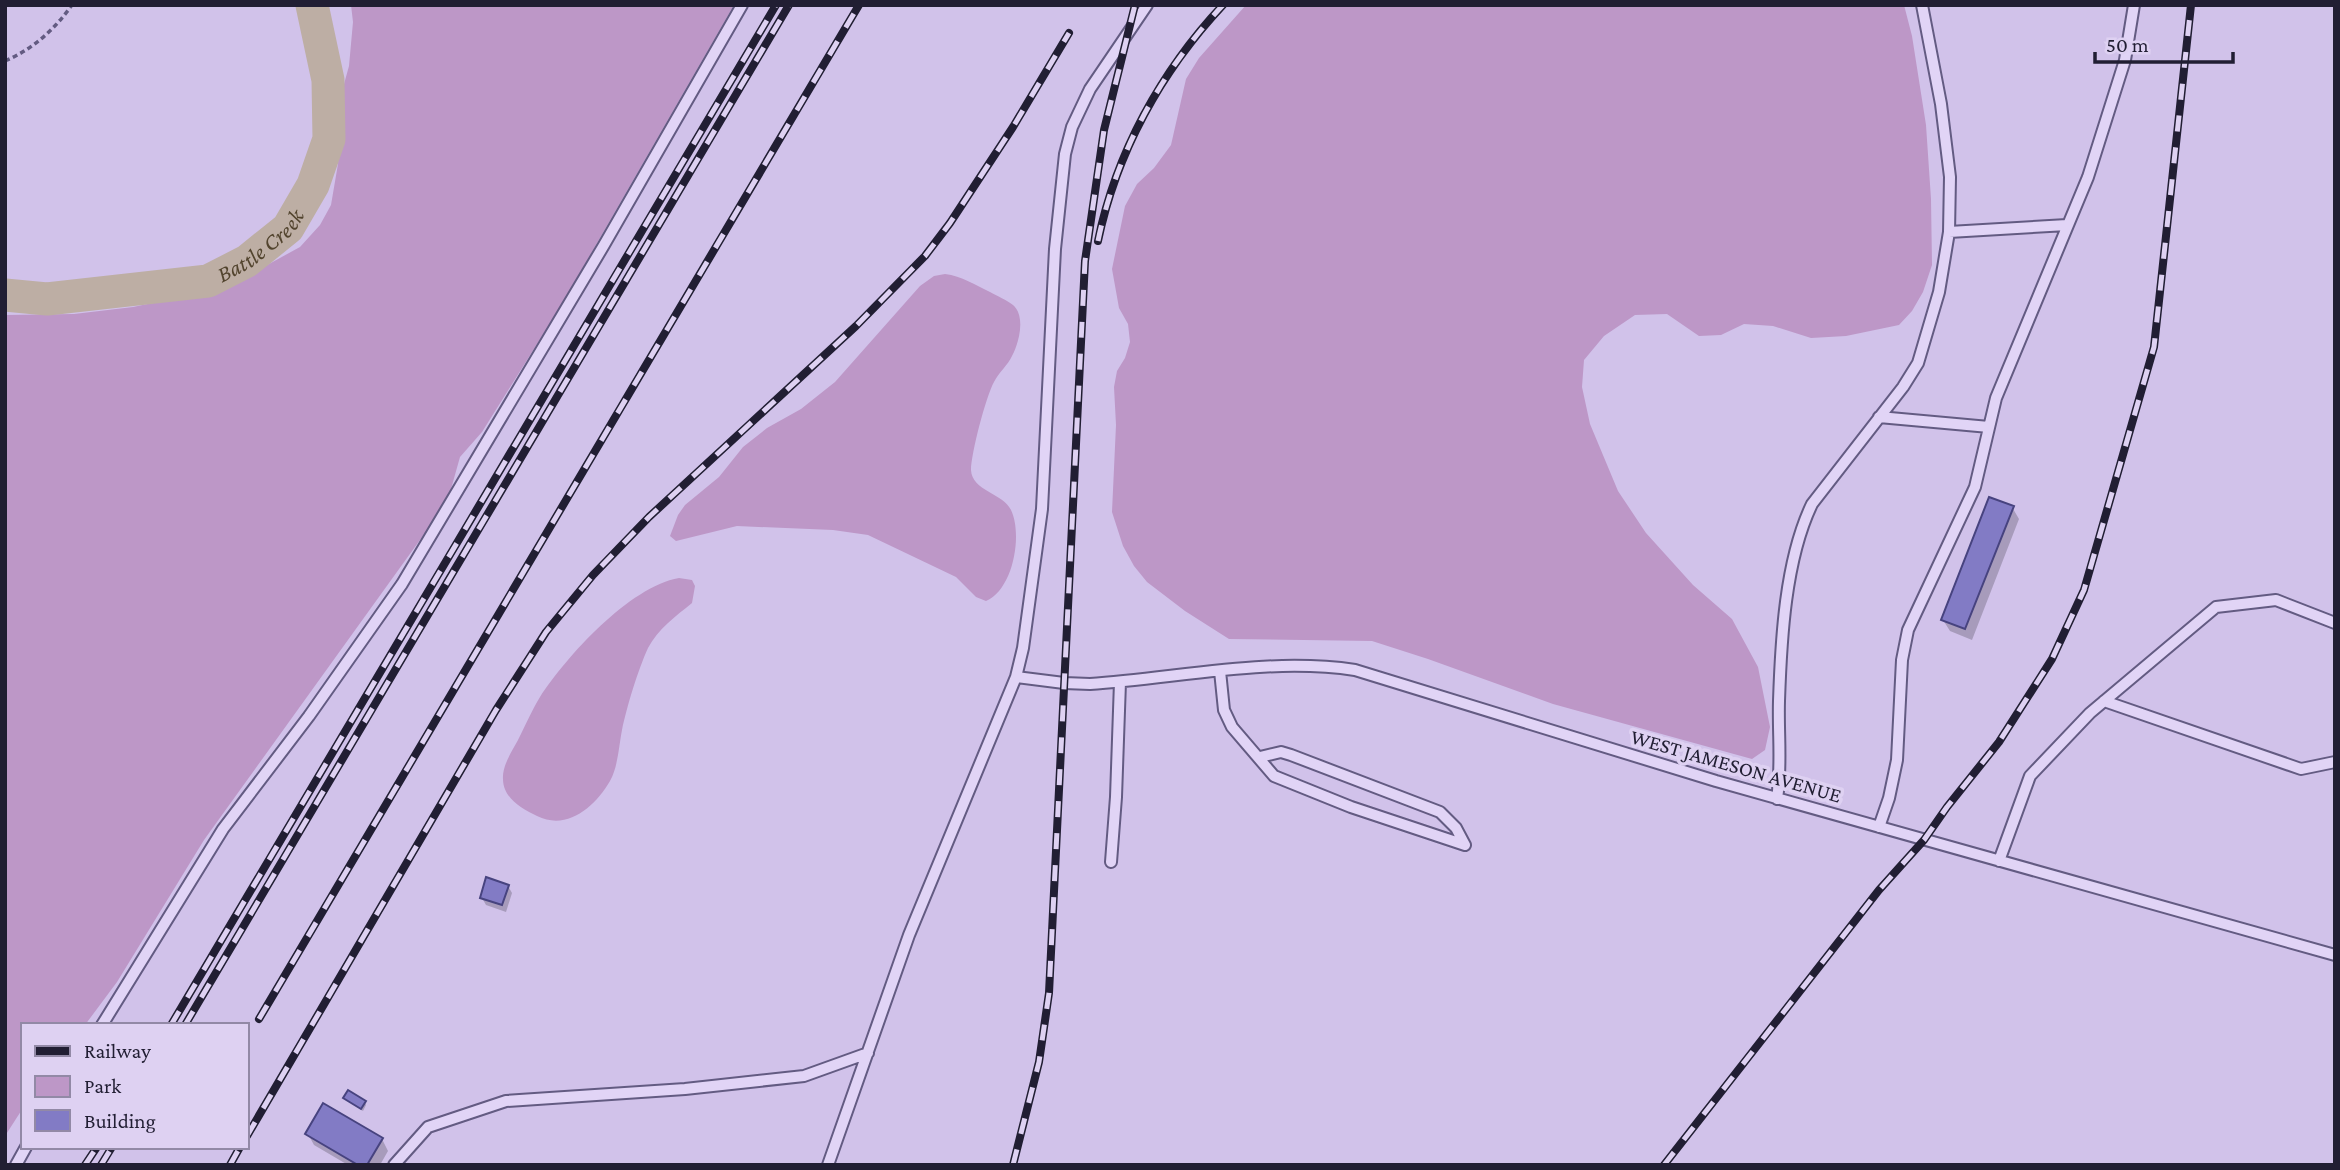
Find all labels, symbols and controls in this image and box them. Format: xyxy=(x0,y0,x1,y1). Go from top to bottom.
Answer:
scale bar xyxy=(2095,21,2233,65)
text: 50 m xyxy=(2106,33,2149,57)
water label: Battle Creek xyxy=(212,204,310,287)
street label: WEST JAMESON AVENUE xyxy=(1628,724,1844,808)
legend xyxy=(21,1023,248,1149)
text: Railway xyxy=(84,1039,151,1063)
text: Park xyxy=(84,1074,121,1098)
text: Building xyxy=(84,1109,156,1133)

